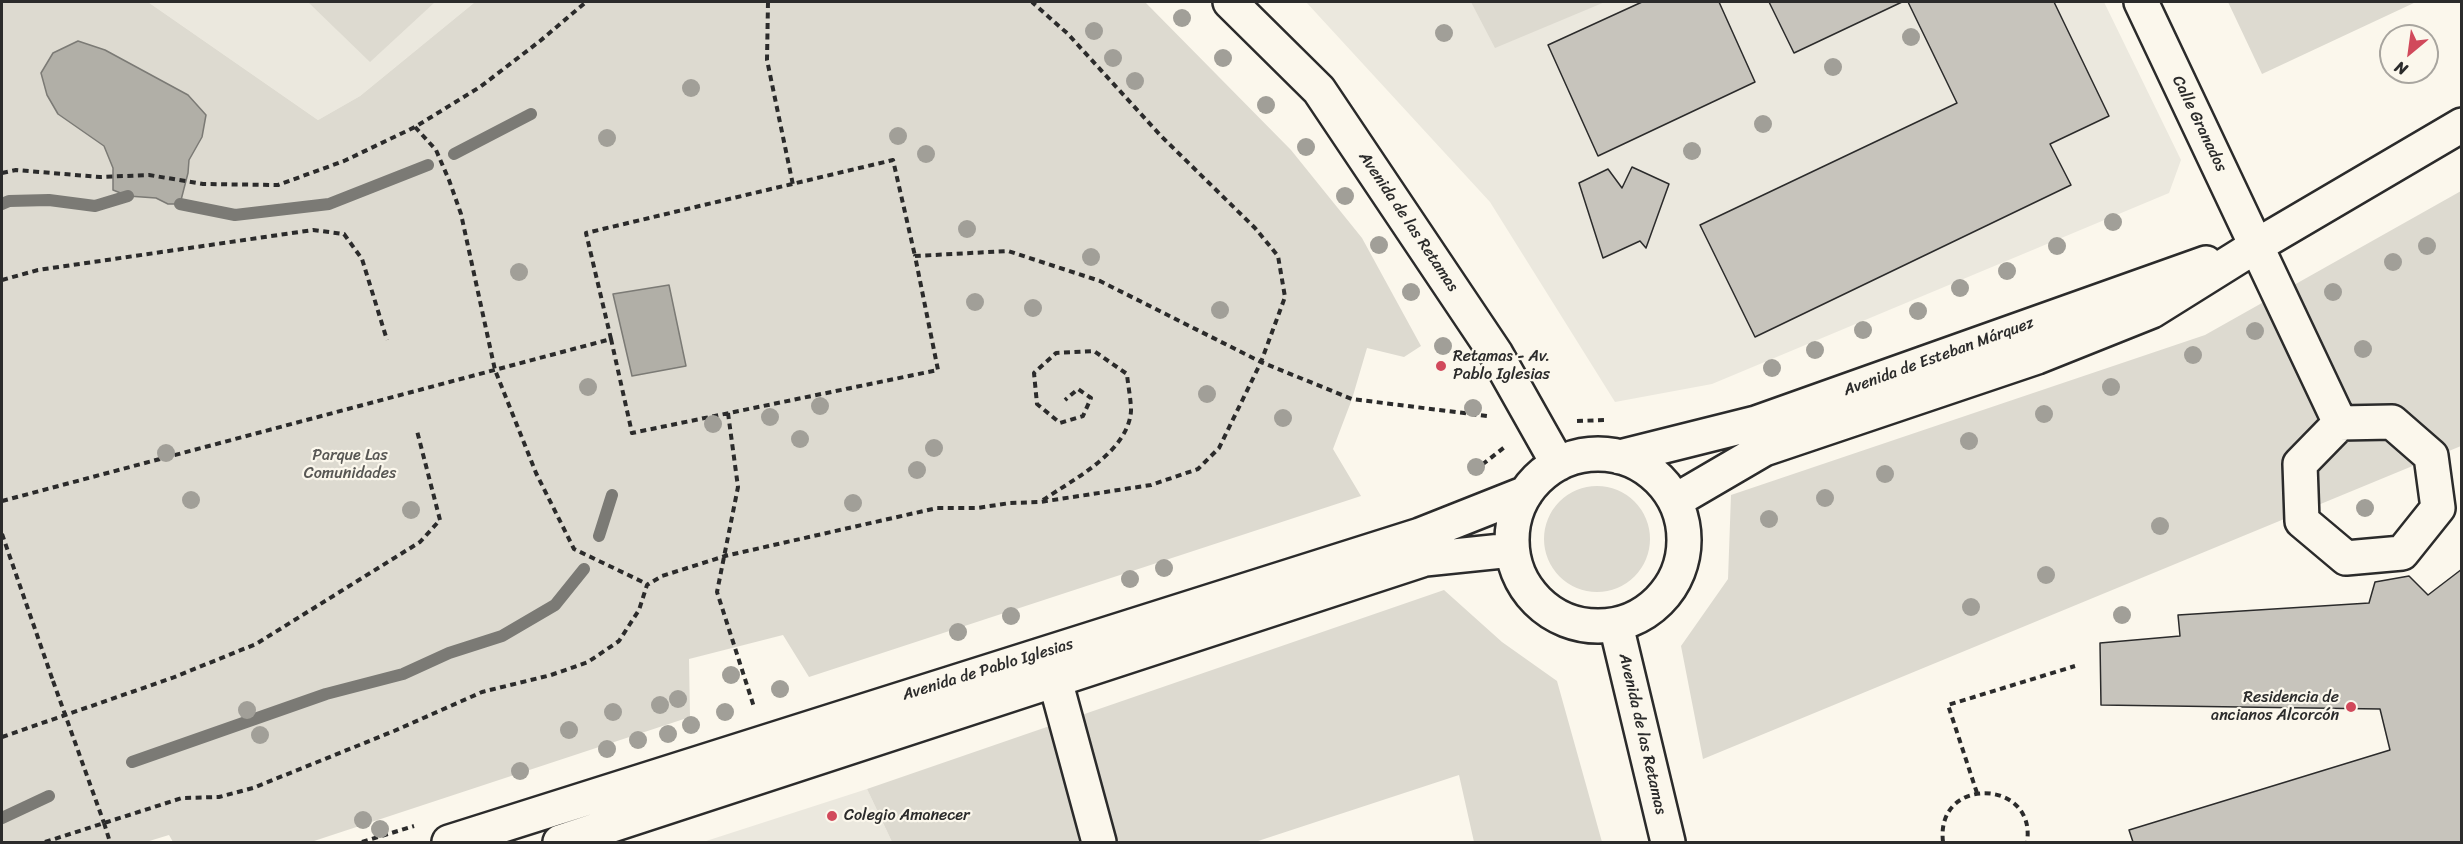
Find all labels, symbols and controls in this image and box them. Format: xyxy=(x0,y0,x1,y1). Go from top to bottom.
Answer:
north arrow xyxy=(2379,24,2439,84)
text: N xyxy=(2389,53,2413,84)
street label: Calle Granados xyxy=(2167,73,2231,175)
street label: Avenida de las Retamas xyxy=(1354,148,1462,296)
street label: Avenida de Esteban Márquez xyxy=(1841,314,2037,400)
place label: Retamas - Av. Pablo Iglesias xyxy=(1453,347,1550,385)
marker: Retamas - Av. Pablo Iglesias xyxy=(1434,359,1448,373)
park label: Parque Las Comunidades xyxy=(304,446,396,484)
street label: Avenida de Pablo Iglesias xyxy=(900,635,1076,705)
street label: Avenida de las Retamas xyxy=(1614,652,1670,816)
place label: Residencia de ancianos Alcorcón xyxy=(2211,688,2339,726)
marker: Residencia de ancianos Alcorcón xyxy=(2344,700,2358,714)
place label: Colegio Amanecer xyxy=(844,806,970,826)
marker: Colegio Amanecer xyxy=(825,809,839,823)

